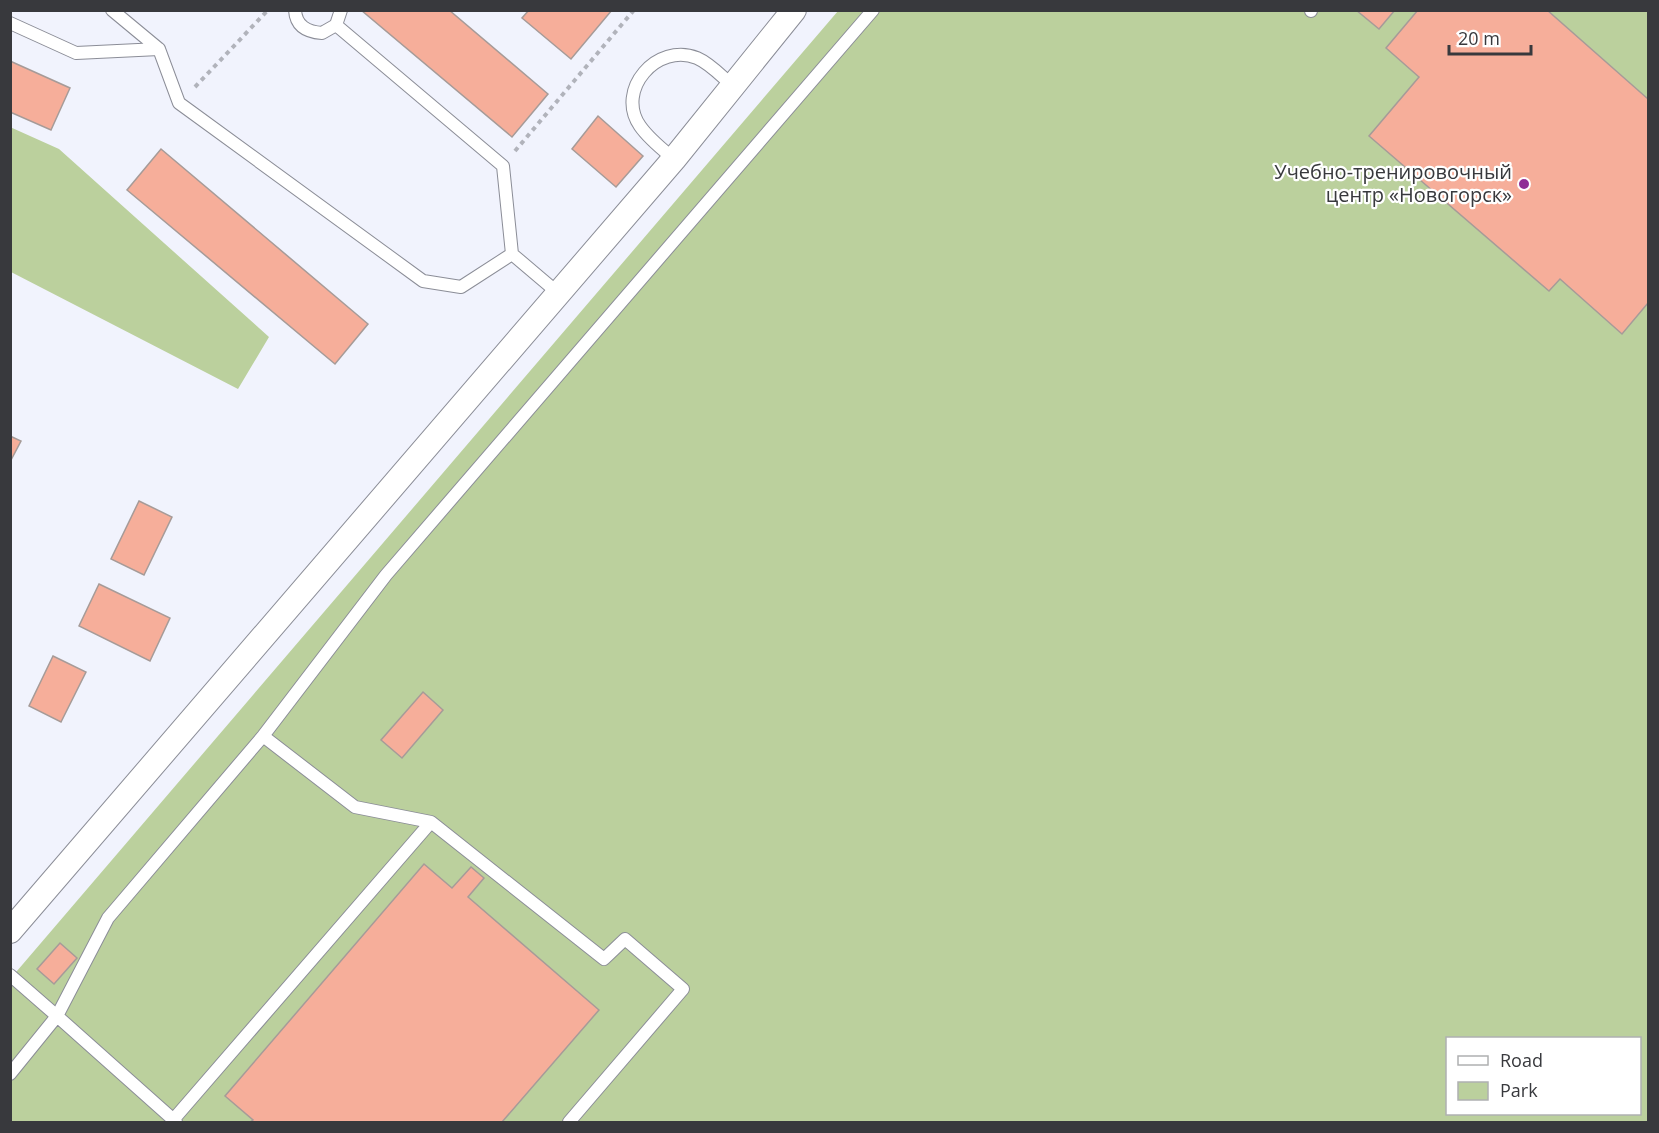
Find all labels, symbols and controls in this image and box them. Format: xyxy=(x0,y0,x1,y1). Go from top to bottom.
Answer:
scale bar xyxy=(1449,18,1532,56)
text: 20 m xyxy=(1458,26,1500,50)
place label: Учебно-тренировочный центр «Новогорск» xyxy=(1274,158,1512,208)
marker: Учебно-тренировочный центр «Новогорск» xyxy=(1517,177,1531,191)
legend xyxy=(1446,1037,1641,1115)
text: Road xyxy=(1500,1048,1543,1072)
text: Park xyxy=(1500,1078,1538,1102)

